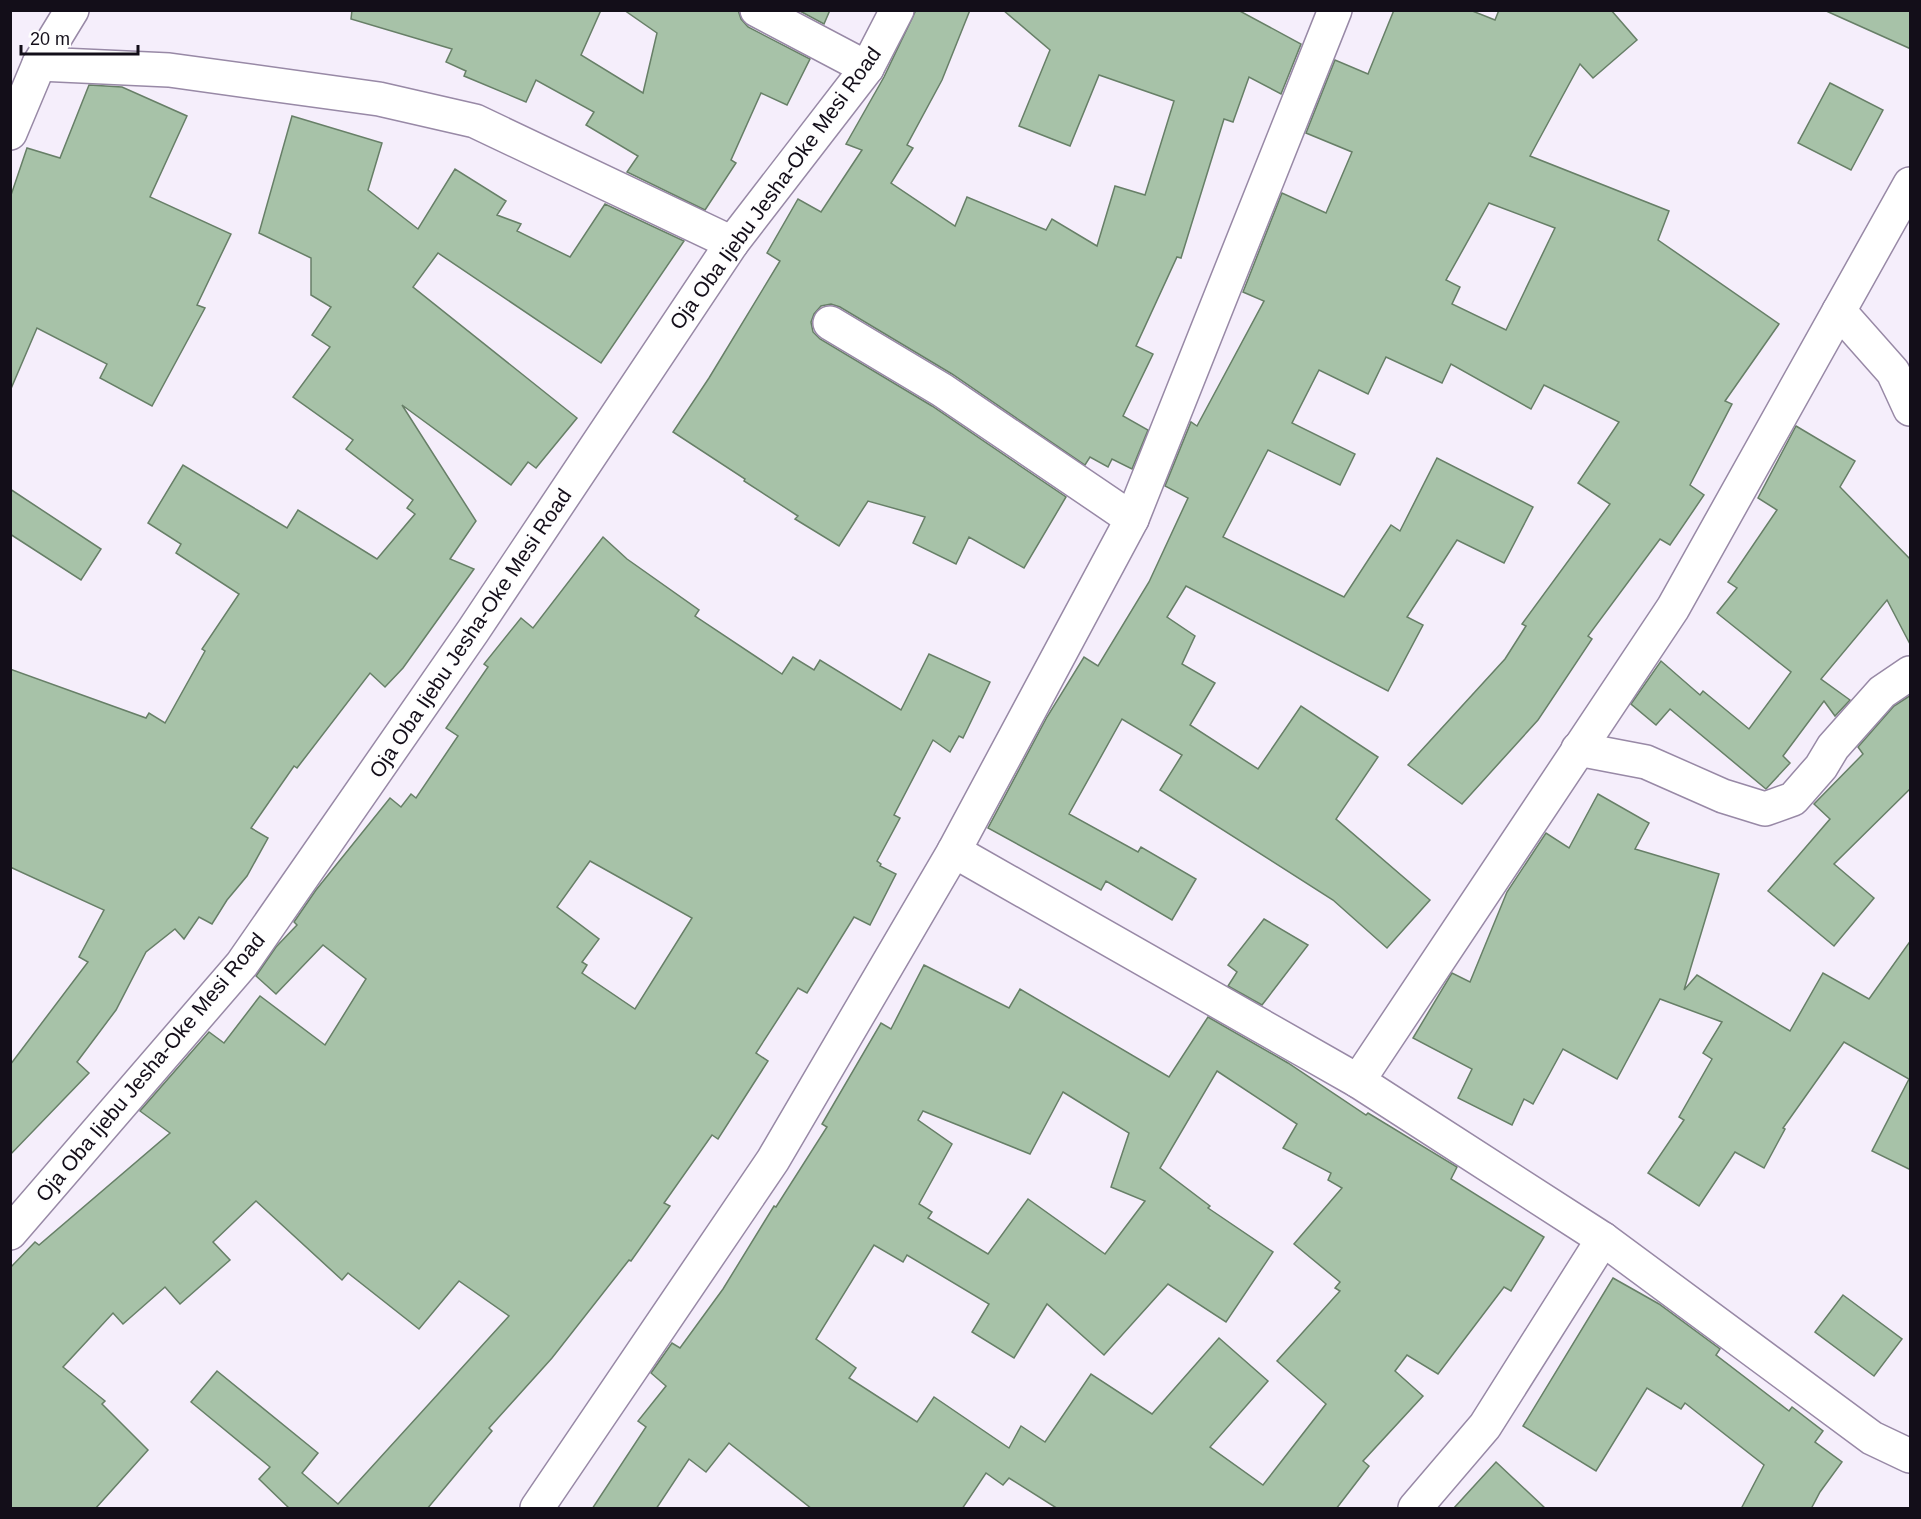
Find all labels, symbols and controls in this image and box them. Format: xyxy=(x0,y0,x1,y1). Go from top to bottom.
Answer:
scale bar xyxy=(21,18,138,56)
text: 20 m xyxy=(30,29,70,49)
street label: Oja Oba Ijebu Jesha-Oke Mesi Road xyxy=(665,42,885,334)
street label: Oja Oba Ijebu Jesha-Oke Mesi Road xyxy=(365,484,575,782)
street label: Oja Oba Ijebu Jesha-Oke Mesi Road xyxy=(31,928,269,1206)

